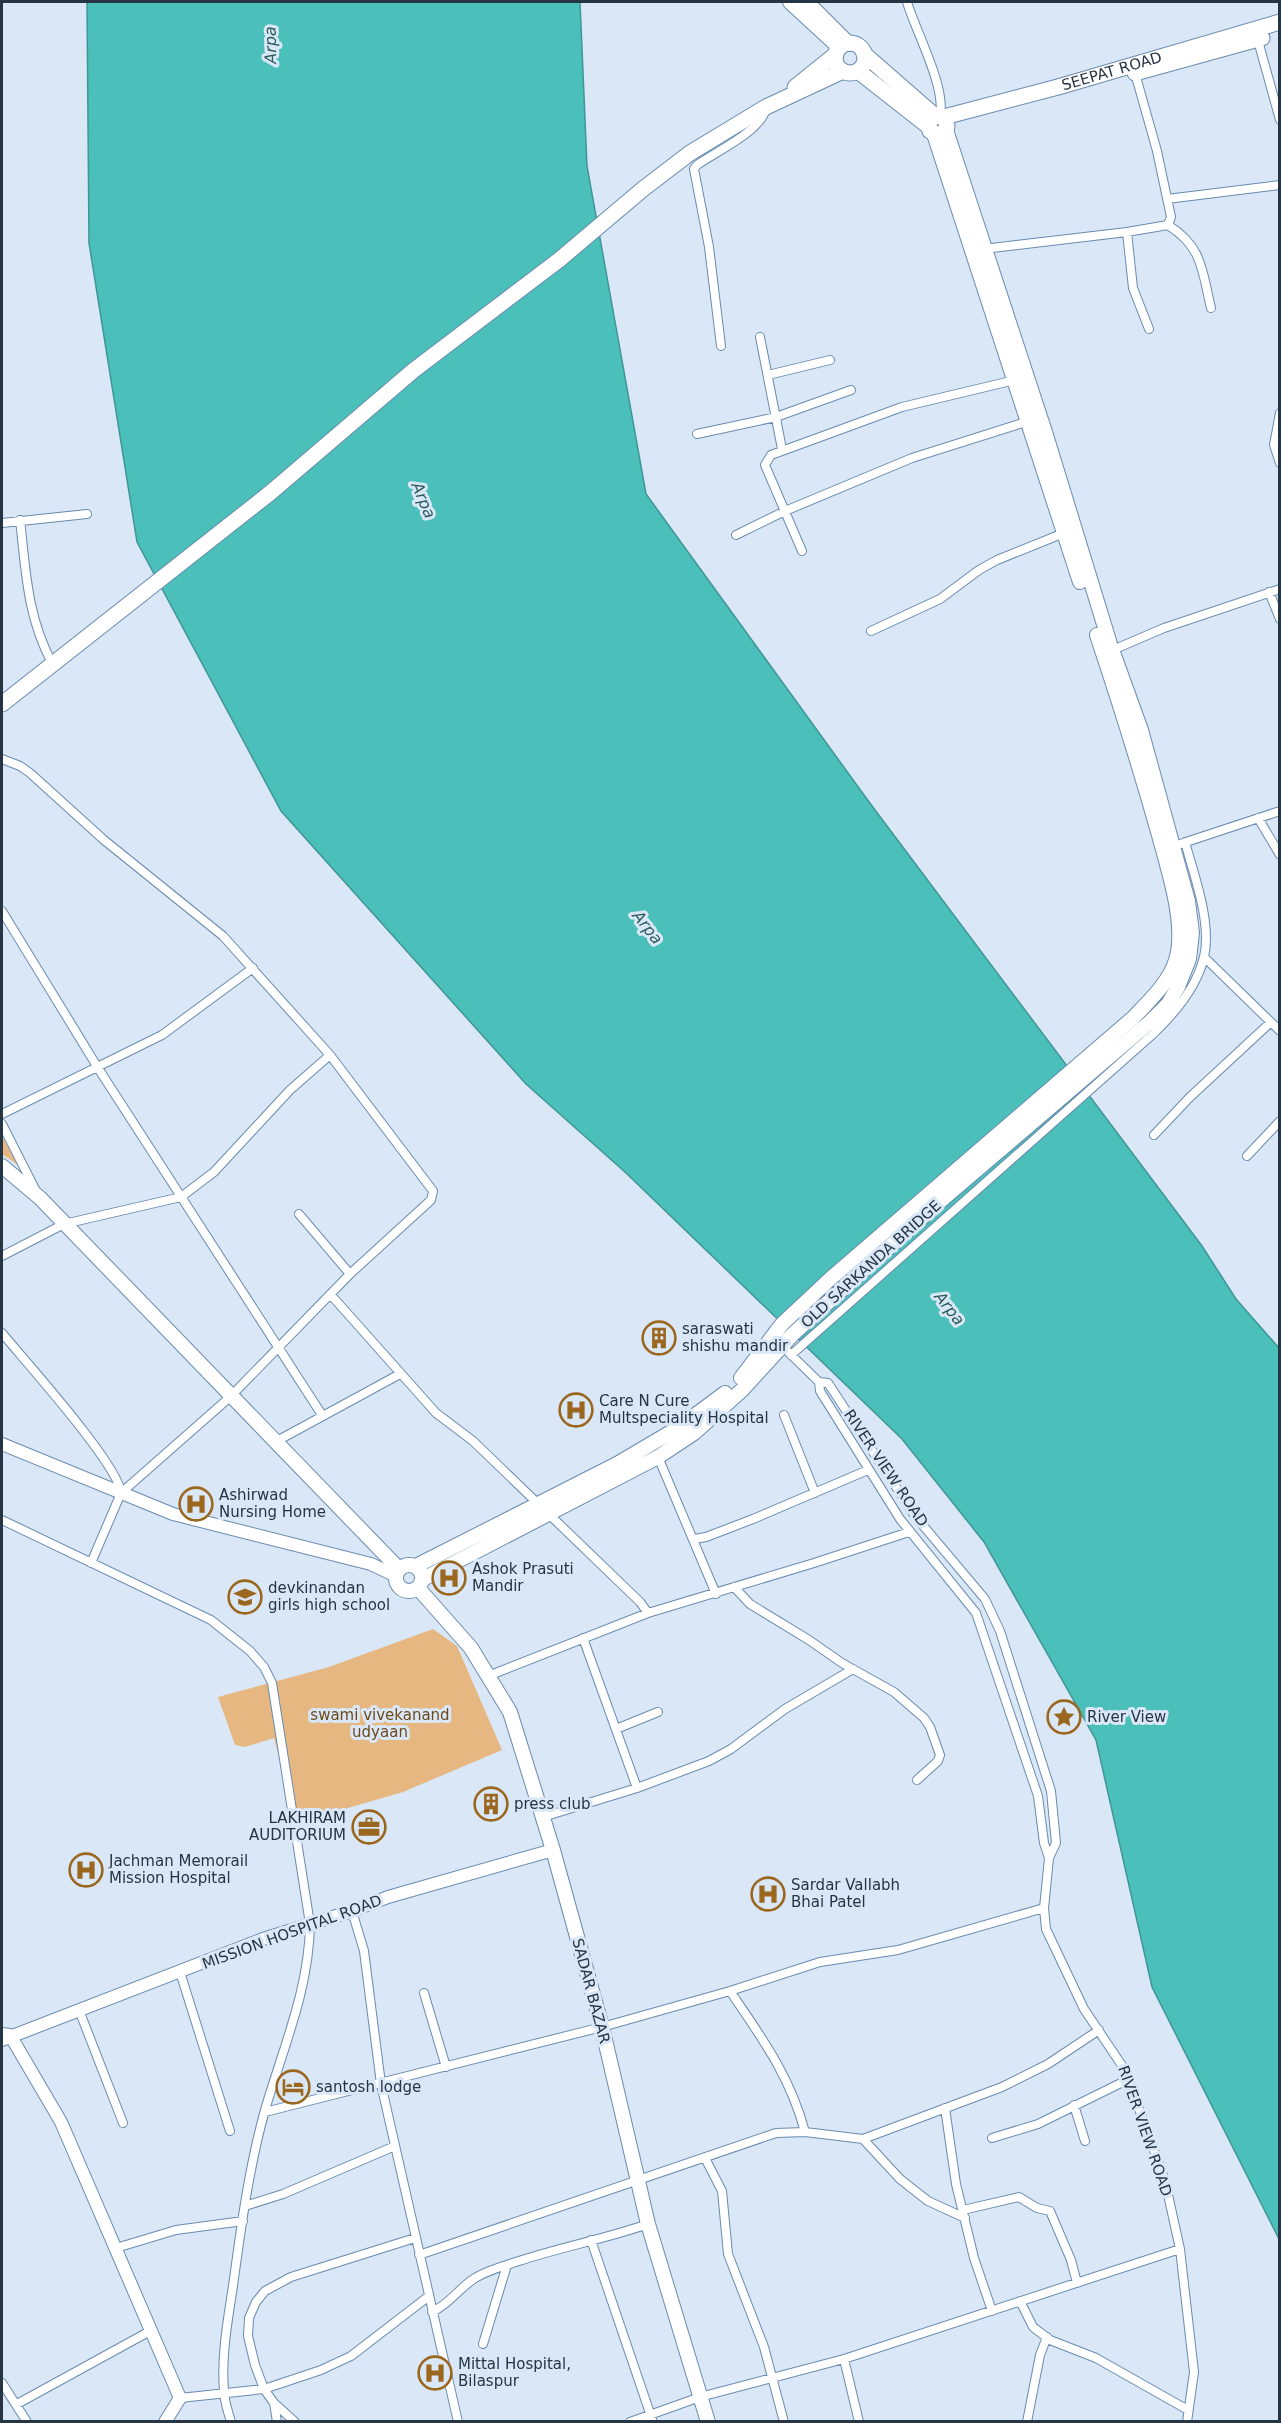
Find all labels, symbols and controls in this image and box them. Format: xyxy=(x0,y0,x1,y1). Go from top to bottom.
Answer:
water label: Arpa xyxy=(261,26,280,65)
street label: SEEPAT ROAD xyxy=(1060,48,1164,94)
water label: Arpa xyxy=(407,478,440,521)
water label: Arpa xyxy=(628,906,667,948)
street label: OLD SARKANDA BRIDGE xyxy=(797,1196,945,1332)
water label: Arpa xyxy=(930,1287,969,1329)
building icon: saraswati shishu mandir xyxy=(641,1320,677,1356)
place label: saraswati shishu mandir xyxy=(682,1320,789,1355)
hospital icon: Care N Cure Multspeciality Hospital xyxy=(558,1392,594,1428)
place label: Care N Cure Multspeciality Hospital xyxy=(599,1392,769,1427)
street label: RIVER VIEW ROAD xyxy=(840,1406,932,1530)
hospital icon: Ashirwad Nursing Home xyxy=(178,1486,214,1522)
place label: Ashirwad Nursing Home xyxy=(219,1486,326,1521)
hospital icon: Ashok Prasuti Mandir xyxy=(431,1560,467,1596)
place label: Ashok Prasuti Mandir xyxy=(472,1560,574,1595)
school or university icon: devkinandan girls high school xyxy=(227,1579,263,1615)
place label: devkinandan girls high school xyxy=(268,1579,390,1614)
place icon: River View xyxy=(1046,1699,1082,1735)
park label: swami vivekanand udyaan xyxy=(310,1706,450,1741)
place label: River View xyxy=(1087,1708,1166,1726)
building icon: press club xyxy=(473,1786,509,1822)
place label: press club xyxy=(514,1795,590,1813)
place label: LAKHIRAM AUDITORIUM xyxy=(249,1809,346,1844)
office icon: LAKHIRAM AUDITORIUM xyxy=(351,1809,387,1845)
hospital icon: Jachman Memorail Mission Hospital xyxy=(68,1852,104,1888)
place label: Jachman Memorail Mission Hospital xyxy=(108,1852,248,1887)
hospital icon: Sardar Vallabh Bhai Patel xyxy=(750,1876,786,1912)
place label: Sardar Vallabh Bhai Patel xyxy=(791,1876,900,1911)
street label: MISSION HOSPITAL ROAD xyxy=(200,1891,384,1973)
street label: SADAR BAZAR xyxy=(568,1936,614,2046)
street label: RIVER VIEW ROAD xyxy=(1114,2063,1176,2199)
hotel icon: santosh lodge xyxy=(275,2069,311,2105)
place label: santosh lodge xyxy=(316,2078,421,2096)
hospital icon: Mittal Hospital, Bilaspur xyxy=(417,2355,453,2391)
place label: Mittal Hospital, Bilaspur xyxy=(458,2355,571,2390)

